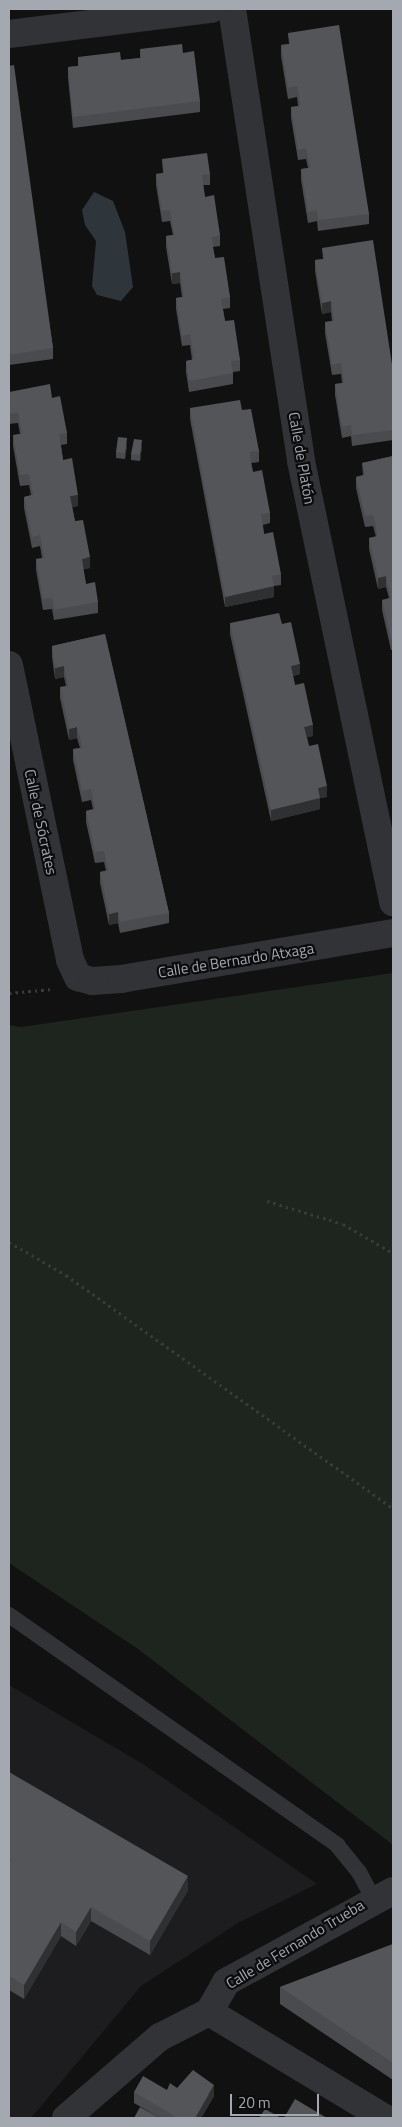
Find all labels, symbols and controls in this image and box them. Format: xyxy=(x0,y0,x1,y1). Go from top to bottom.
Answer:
street label: Calle de Platón xyxy=(285,410,319,506)
street label: Calle de Sócrates xyxy=(21,768,61,876)
street label: Calle de Bernardo Atxaga xyxy=(157,939,315,981)
street label: Calle de Fernando Trueba xyxy=(223,1896,367,1992)
scale bar xyxy=(232,2084,321,2116)
text: 20 m xyxy=(238,2091,271,2114)

